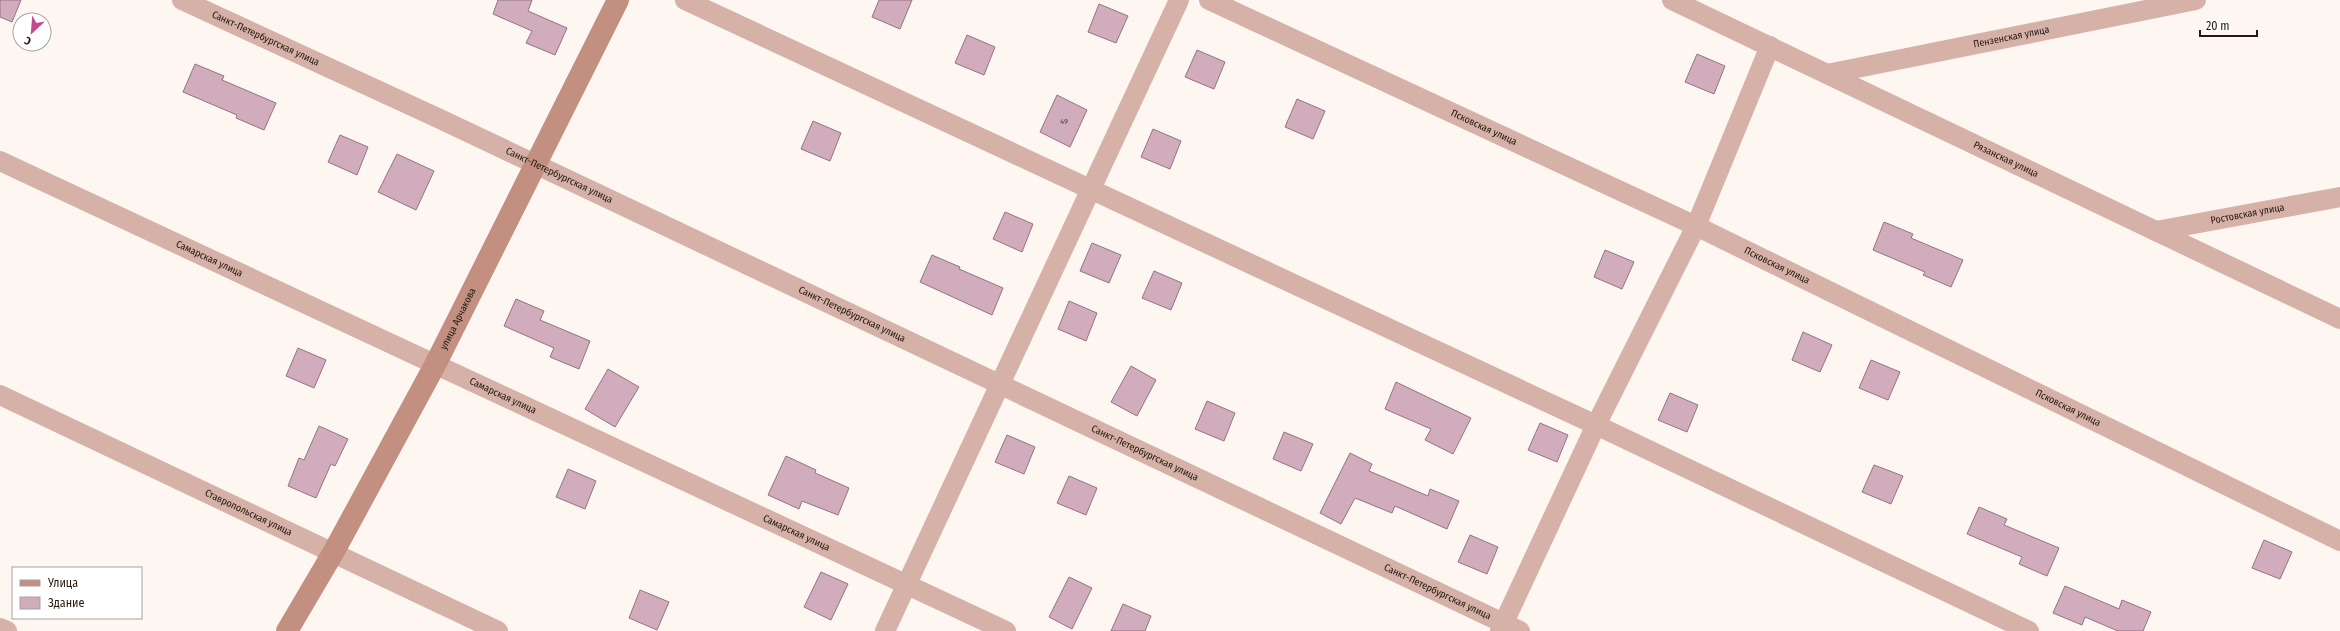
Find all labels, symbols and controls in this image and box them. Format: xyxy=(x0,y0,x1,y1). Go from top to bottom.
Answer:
street label: Санкт-Петербургская улица xyxy=(210,9,321,69)
north arrow xyxy=(12,12,52,52)
scale bar xyxy=(2200,12,2257,38)
text: 20 m xyxy=(2206,19,2230,33)
street label: Пензенская улица xyxy=(1972,24,2050,51)
text: С xyxy=(22,33,33,48)
street label: Псковская улица xyxy=(1449,107,1519,148)
house number: 49 xyxy=(1060,117,1068,126)
street label: Рязанская улица xyxy=(1971,139,2040,180)
street label: Санкт-Петербургская улица xyxy=(504,145,615,206)
street label: Ростовская улица xyxy=(2210,201,2285,227)
street label: Самарская улица xyxy=(174,238,245,280)
street label: Псковская улица xyxy=(1742,245,1812,287)
street label: Санкт-Петербургская улица xyxy=(796,284,907,345)
street label: улица Арчакова xyxy=(438,286,479,352)
street label: Самарская улица xyxy=(468,375,538,417)
street label: Псковская улица xyxy=(2033,387,2103,429)
street label: Санкт-Петербургская улица xyxy=(1089,423,1200,484)
street label: Ставропольская улица xyxy=(203,487,294,539)
street label: Самарская улица xyxy=(761,512,832,554)
street label: Санкт-Петербургская улица xyxy=(1382,561,1493,622)
legend xyxy=(12,567,142,619)
text: Улица xyxy=(47,576,78,590)
text: Здание xyxy=(48,596,84,610)

